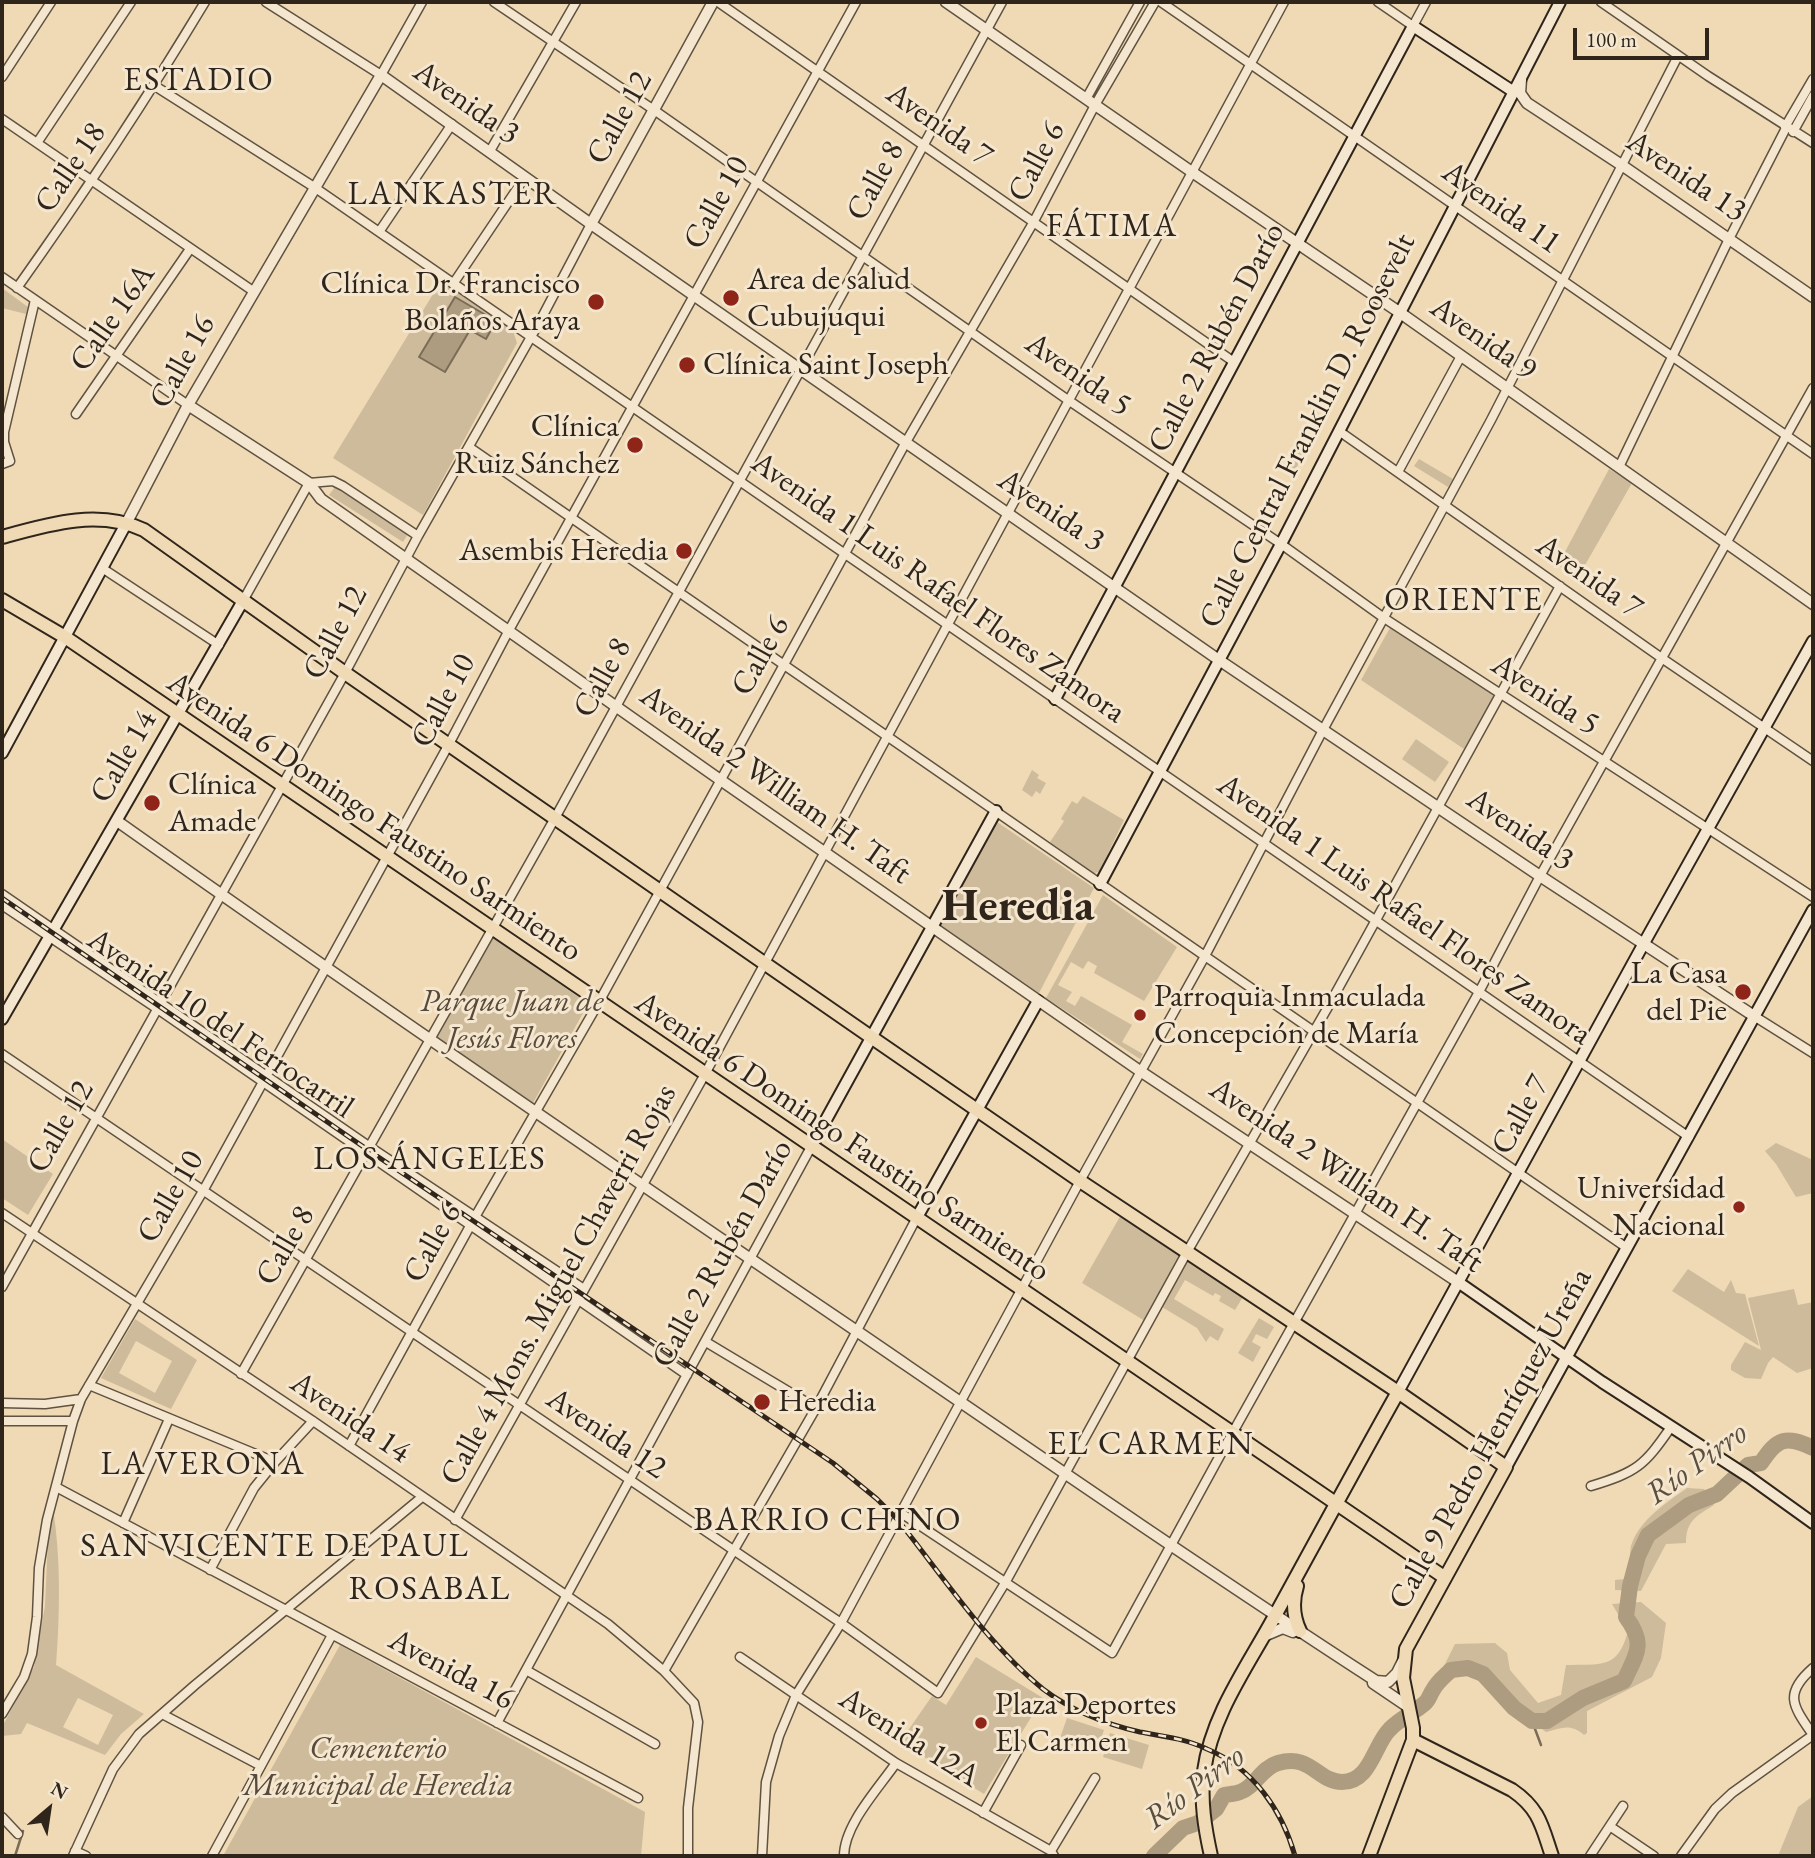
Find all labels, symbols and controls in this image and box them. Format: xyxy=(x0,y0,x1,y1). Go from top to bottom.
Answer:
scale bar xyxy=(1577,14,1714,58)
text: 100 m xyxy=(1586,26,1637,53)
street label: Avenida 3 xyxy=(405,53,527,153)
district label: ESTADIO xyxy=(124,61,274,101)
street label: Calle 12 xyxy=(579,65,661,171)
street label: Avenida 7 xyxy=(878,75,1000,175)
street label: Calle 6 xyxy=(1000,115,1074,209)
street label: Calle 18 xyxy=(27,116,115,220)
street label: Avenida 13 xyxy=(1619,123,1753,231)
street label: Calle 8 xyxy=(839,134,913,228)
street label: Calle 10 xyxy=(676,150,758,256)
street label: Avenida 11 xyxy=(1434,153,1568,263)
district label: LANKASTER xyxy=(349,175,557,215)
district label: FÁTIMA xyxy=(1047,207,1177,247)
street label: Calle 2 Rubén Darío xyxy=(1140,217,1294,459)
street label: Calle Central Franklin D. Roosevelt xyxy=(1192,227,1424,635)
street label: Calle 16A xyxy=(62,257,164,379)
place label: Area de salud Cubujuqui xyxy=(747,261,910,336)
place label: Clínica Dr. Francisco Bolaños Araya xyxy=(321,265,580,340)
marker: Area de salud Cubujuqui xyxy=(721,288,741,308)
street label: Avenida 9 xyxy=(1422,289,1544,389)
marker: Clínica Dr. Francisco Bolaños Araya xyxy=(586,292,606,312)
street label: Calle 16 xyxy=(142,309,224,415)
street label: Avenida 5 xyxy=(1017,325,1139,425)
place label: Clínica Saint Joseph xyxy=(703,346,949,384)
marker: Clínica Saint Joseph xyxy=(677,355,697,375)
place label: Clínica Ruiz Sánchez xyxy=(454,408,619,483)
marker: Clínica Ruiz Sánchez xyxy=(625,435,645,455)
street label: Avenida 1 Luis Rafael Flores Zamora xyxy=(744,444,1132,732)
street label: Avenida 3 xyxy=(990,461,1112,561)
street label: Avenida 7 xyxy=(1528,527,1650,627)
place label: Asembis Heredia xyxy=(459,532,668,570)
marker: Asembis Heredia xyxy=(674,541,694,561)
street label: Calle 12 xyxy=(295,580,377,686)
district label: ORIENTE xyxy=(1385,581,1543,621)
street label: Calle 6 xyxy=(724,609,798,703)
street label: Calle 8 xyxy=(566,631,640,725)
street label: Avenida 5 xyxy=(1484,646,1606,744)
street label: Calle 10 xyxy=(403,648,485,754)
street label: Avenida 6 Domingo Faustino Sarmiento xyxy=(159,664,589,970)
street label: Avenida 2 William H. Taft xyxy=(632,677,918,893)
street label: Calle 14 xyxy=(82,704,166,810)
place label: Clínica Amade xyxy=(168,766,256,841)
street label: Avenida 1 Luis Rafael Flores Zamora xyxy=(1210,766,1598,1054)
street label: Avenida 3 xyxy=(1459,780,1581,880)
marker: Clínica Amade xyxy=(142,793,162,813)
district label: Heredia xyxy=(942,879,1094,935)
street label: Avenida 10 del Ferrocarril xyxy=(80,921,360,1127)
place label: La Casa del Pie xyxy=(1631,955,1727,1030)
place label: Parroquia Inmaculada Concepción de María xyxy=(1154,978,1425,1053)
marker: La Casa del Pie xyxy=(1733,982,1753,1002)
park label: Parque Juan de Jesús Flores xyxy=(420,983,604,1058)
street label: Avenida 6 Domingo Faustino Sarmiento xyxy=(627,984,1057,1290)
marker: Parroquia Inmaculada Concepción de María xyxy=(1132,1007,1148,1023)
street label: Calle 7 xyxy=(1484,1068,1558,1162)
street label: Avenida 2 William H. Taft xyxy=(1202,1070,1490,1282)
street label: Calle 12 xyxy=(19,1074,103,1180)
street label: Calle 4 Mons. Miguel Chaverri Rojas xyxy=(433,1078,685,1492)
street label: Calle 2 Rubén Darío xyxy=(644,1133,802,1375)
district label: LOS ÁNGELES xyxy=(315,1140,545,1180)
street label: Calle 10 xyxy=(129,1144,213,1250)
place label: Universidad Nacional xyxy=(1577,1170,1725,1245)
street label: Calle 6 xyxy=(396,1196,470,1290)
marker: Universidad Nacional xyxy=(1731,1199,1747,1215)
street label: Calle 8 xyxy=(248,1200,324,1292)
street label: Calle 9 Pedro Henríquez Ureña xyxy=(1381,1262,1601,1616)
street label: Avenida 14 xyxy=(283,1364,417,1472)
street label: Avenida 12 xyxy=(539,1380,673,1488)
place label: Heredia xyxy=(778,1383,876,1421)
marker: Heredia xyxy=(752,1392,772,1412)
water label: Río Pirro xyxy=(1638,1414,1756,1514)
district label: EL CARMEN xyxy=(1049,1425,1253,1465)
district label: LA VERONA xyxy=(102,1445,304,1485)
district label: BARRIO CHINO xyxy=(695,1501,961,1541)
district label: SAN VICENTE DE PAUL xyxy=(83,1527,467,1567)
district label: ROSABAL xyxy=(350,1570,510,1610)
street label: Avenida 16 xyxy=(382,1621,520,1719)
street label: Avenida 12A xyxy=(832,1680,986,1796)
place label: Plaza Deportes El Carmen xyxy=(995,1686,1176,1761)
marker: Plaza Deportes El Carmen xyxy=(973,1715,989,1731)
park label: Cementerio Municipal de Heredia xyxy=(243,1730,513,1805)
water label: Río Pirro xyxy=(1137,1737,1253,1839)
north arrow xyxy=(14,1774,84,1844)
text: N xyxy=(47,1776,72,1805)

